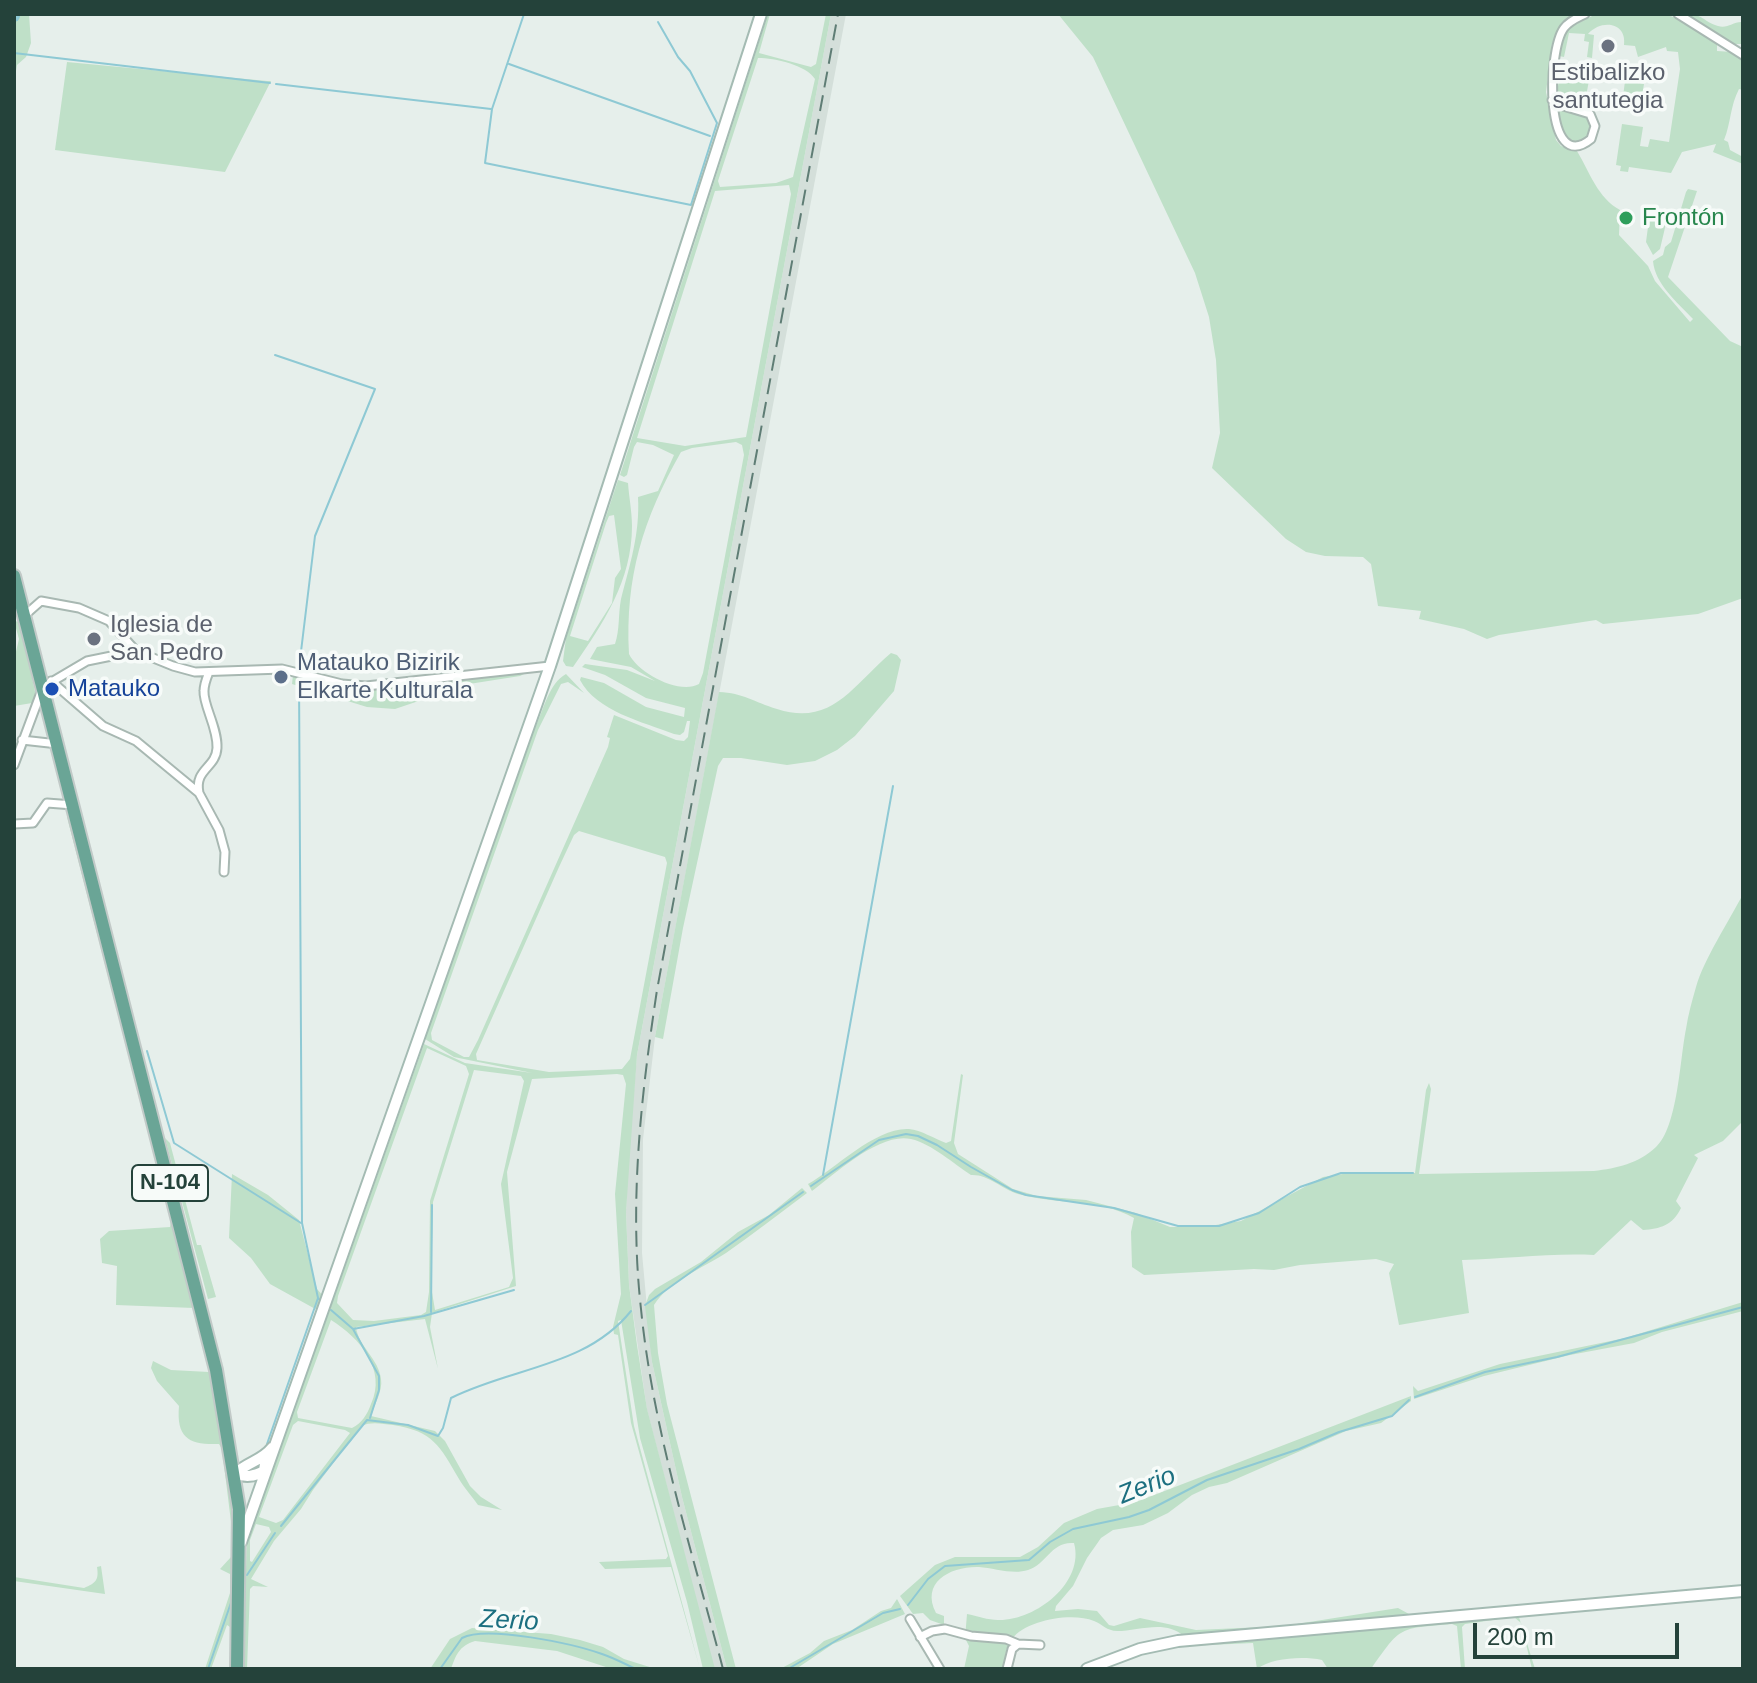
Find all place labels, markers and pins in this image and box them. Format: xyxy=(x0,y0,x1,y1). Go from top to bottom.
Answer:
marker: Estibalizko santutegia xyxy=(1599,37,1617,55)
place label: Estibalizko santutegia xyxy=(1551,59,1665,115)
place label: Frontón xyxy=(1642,204,1725,232)
marker: Frontón xyxy=(1617,209,1635,227)
place label: Iglesia de San Pedro xyxy=(110,611,223,667)
marker: Iglesia de San Pedro xyxy=(85,630,103,648)
place label: Matauko Bizirik Elkarte Kulturala xyxy=(297,649,473,705)
marker: Matauko Bizirik Elkarte Kulturala xyxy=(272,668,290,686)
place label: Matauko xyxy=(68,675,160,703)
marker: Matauko xyxy=(43,680,61,698)

